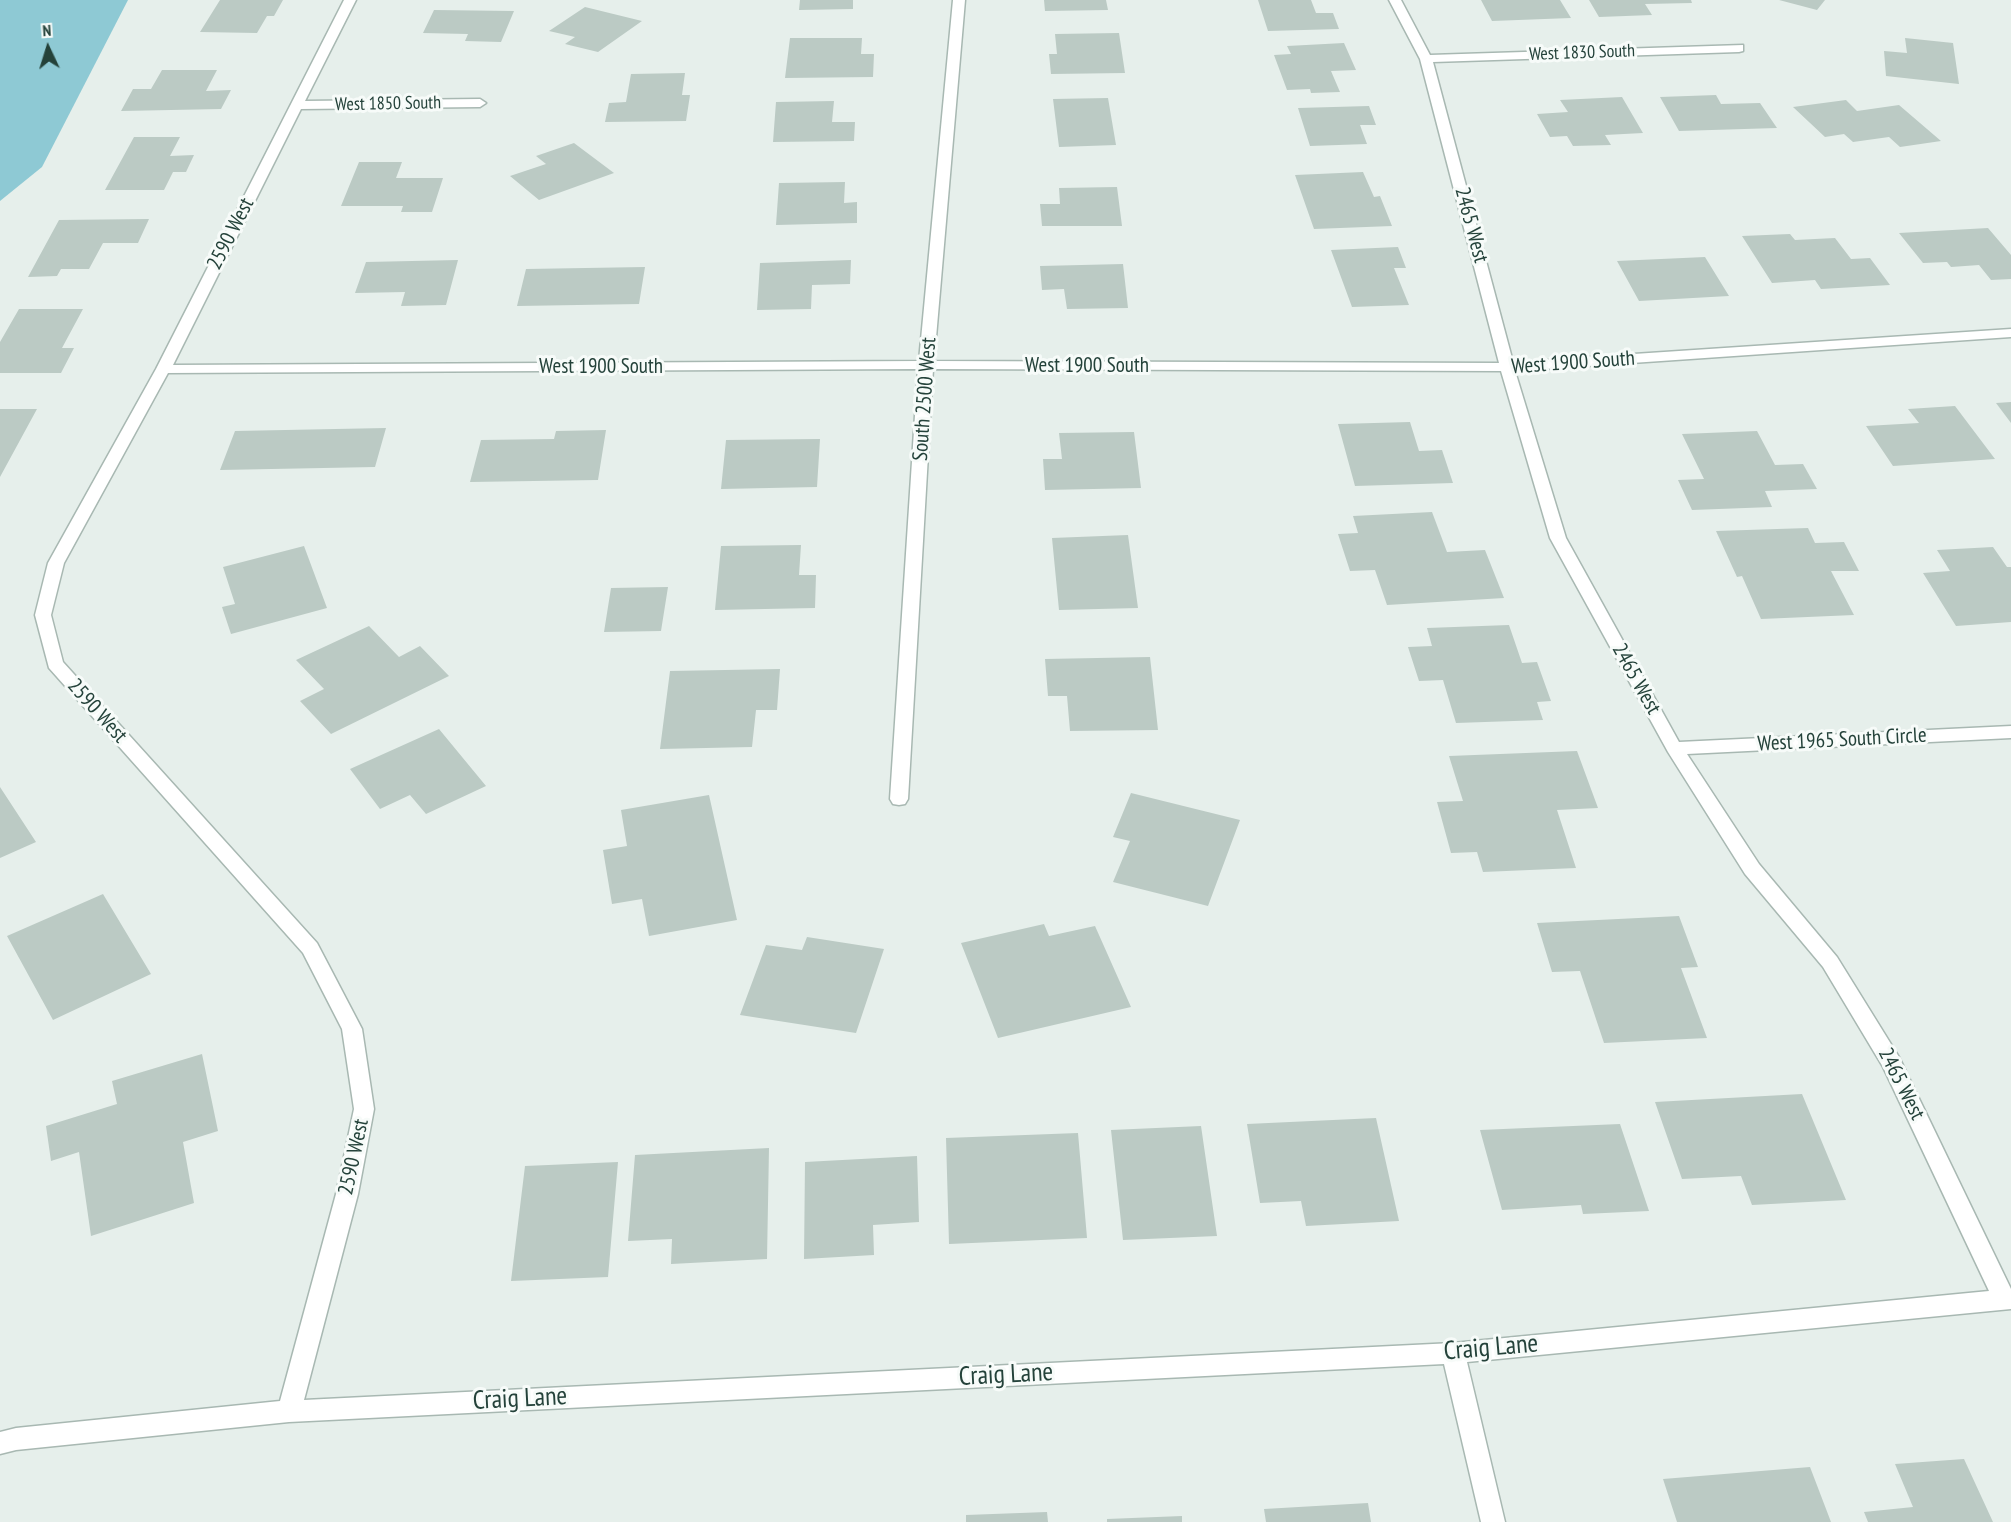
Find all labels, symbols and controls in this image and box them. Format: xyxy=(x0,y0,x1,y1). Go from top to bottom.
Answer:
north arrow xyxy=(18,18,78,78)
text: N xyxy=(42,20,52,40)
street label: West 1830 South xyxy=(1529,40,1635,66)
street label: West 1850 South xyxy=(335,92,441,116)
street label: 2465 West xyxy=(1449,184,1493,266)
street label: 2590 West xyxy=(202,194,260,274)
street label: South 2500 West xyxy=(908,336,942,462)
street label: West 1900 South xyxy=(1510,346,1636,380)
street label: West 1900 South xyxy=(1025,353,1149,379)
street label: West 1900 South xyxy=(539,354,663,380)
street label: 2465 West xyxy=(1606,639,1666,719)
street label: 2590 West xyxy=(62,674,132,748)
street label: West 1965 South Circle xyxy=(1757,723,1927,757)
street label: 2465 West xyxy=(1872,1044,1930,1124)
street label: 2590 West xyxy=(334,1117,374,1197)
street label: Craig Lane xyxy=(1443,1328,1539,1368)
street label: Craig Lane xyxy=(958,1357,1054,1393)
street label: Craig Lane xyxy=(472,1381,568,1417)

